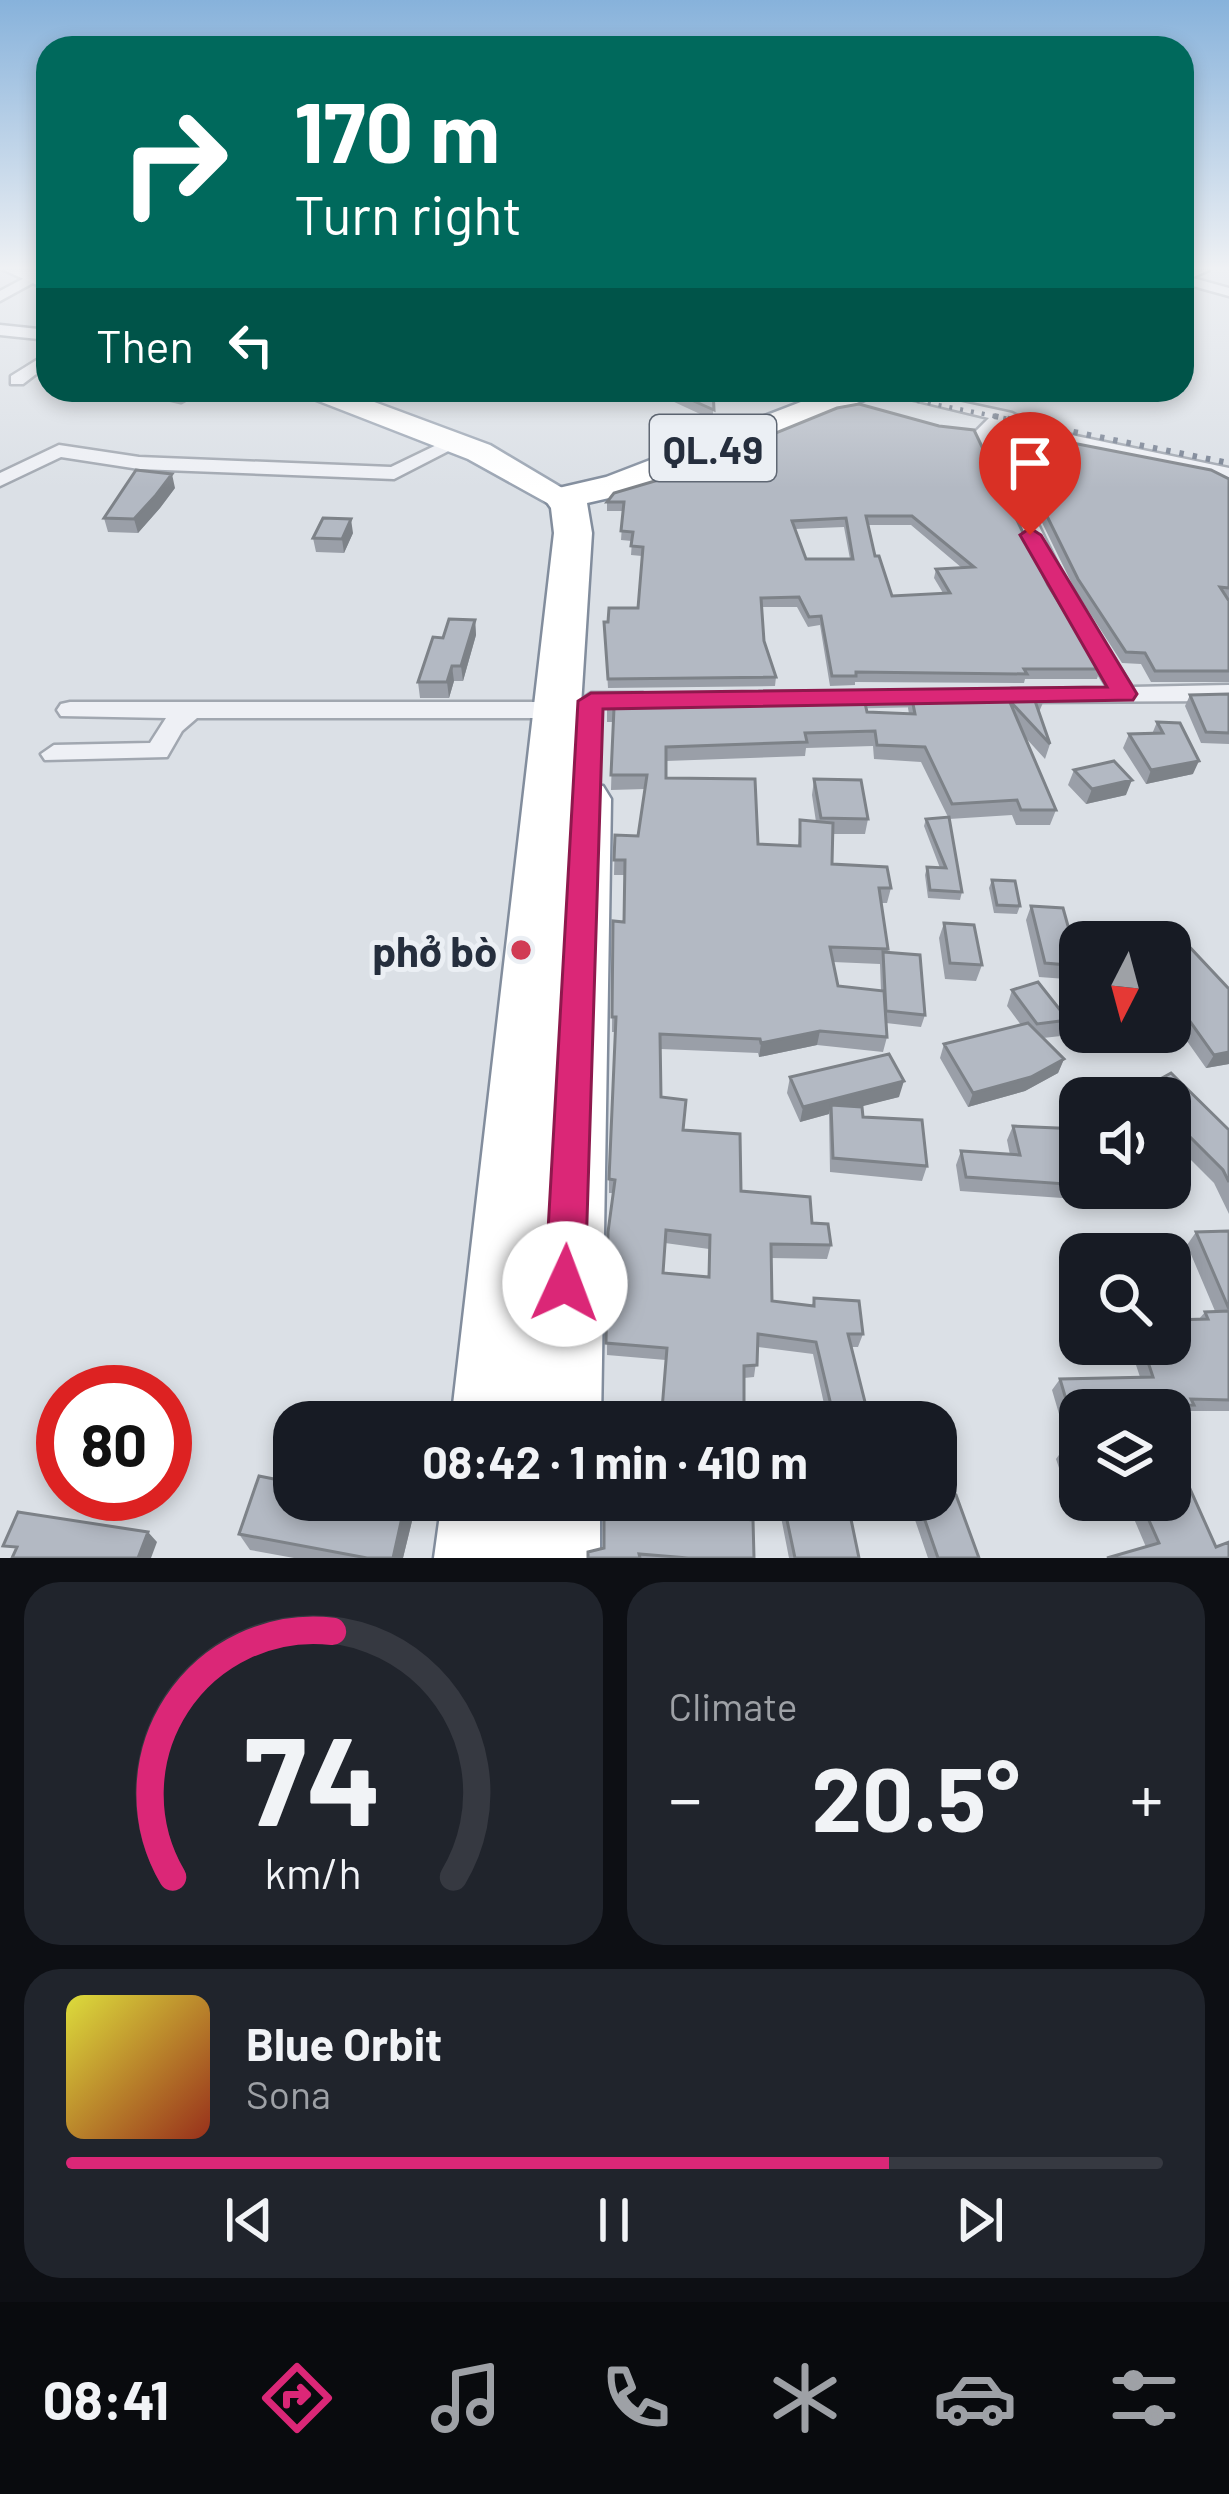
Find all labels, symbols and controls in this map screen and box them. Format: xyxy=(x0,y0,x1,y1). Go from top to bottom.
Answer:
text: 170 m xyxy=(294,79,500,180)
icon: right xyxy=(96,84,252,240)
text: Turn right xyxy=(294,181,522,246)
icon: left xyxy=(218,312,284,378)
text: Then xyxy=(96,318,194,372)
pin xyxy=(979,412,1081,535)
road number: QL.49 xyxy=(650,415,776,481)
icon: arrive xyxy=(997,430,1063,496)
north arrow xyxy=(1059,921,1191,1053)
map controls xyxy=(1059,921,1191,1521)
place label: phở bò xyxy=(372,925,497,975)
marker: phở bò xyxy=(508,937,534,963)
button: sound xyxy=(1059,1077,1191,1209)
position arrow xyxy=(502,1221,628,1347)
button: search xyxy=(1059,1233,1191,1365)
speed limit sign: 80 xyxy=(36,1365,192,1521)
button: layers xyxy=(1059,1389,1191,1521)
text: 08:42 · 1 min · 410 m xyxy=(422,1434,808,1488)
text: Climate xyxy=(669,1682,798,1729)
text: 74 xyxy=(245,1701,382,1851)
text: 20.5° xyxy=(812,1742,1020,1850)
text: − xyxy=(669,1757,702,1836)
text: + xyxy=(1130,1757,1163,1836)
text: km/h xyxy=(265,1845,362,1897)
text: Blue Orbit xyxy=(246,2016,442,2070)
text: Sona xyxy=(246,2070,331,2117)
icon: previous xyxy=(216,2187,282,2253)
icon: pause xyxy=(581,2187,647,2253)
icon: next xyxy=(947,2187,1013,2253)
icon: directions xyxy=(255,2356,339,2440)
icon: music xyxy=(424,2356,508,2440)
icon: phone xyxy=(594,2356,678,2440)
icon: climate xyxy=(763,2356,847,2440)
icon: car xyxy=(933,2356,1017,2440)
icon: filters xyxy=(1102,2356,1186,2440)
text: 08:41 xyxy=(43,2366,169,2431)

